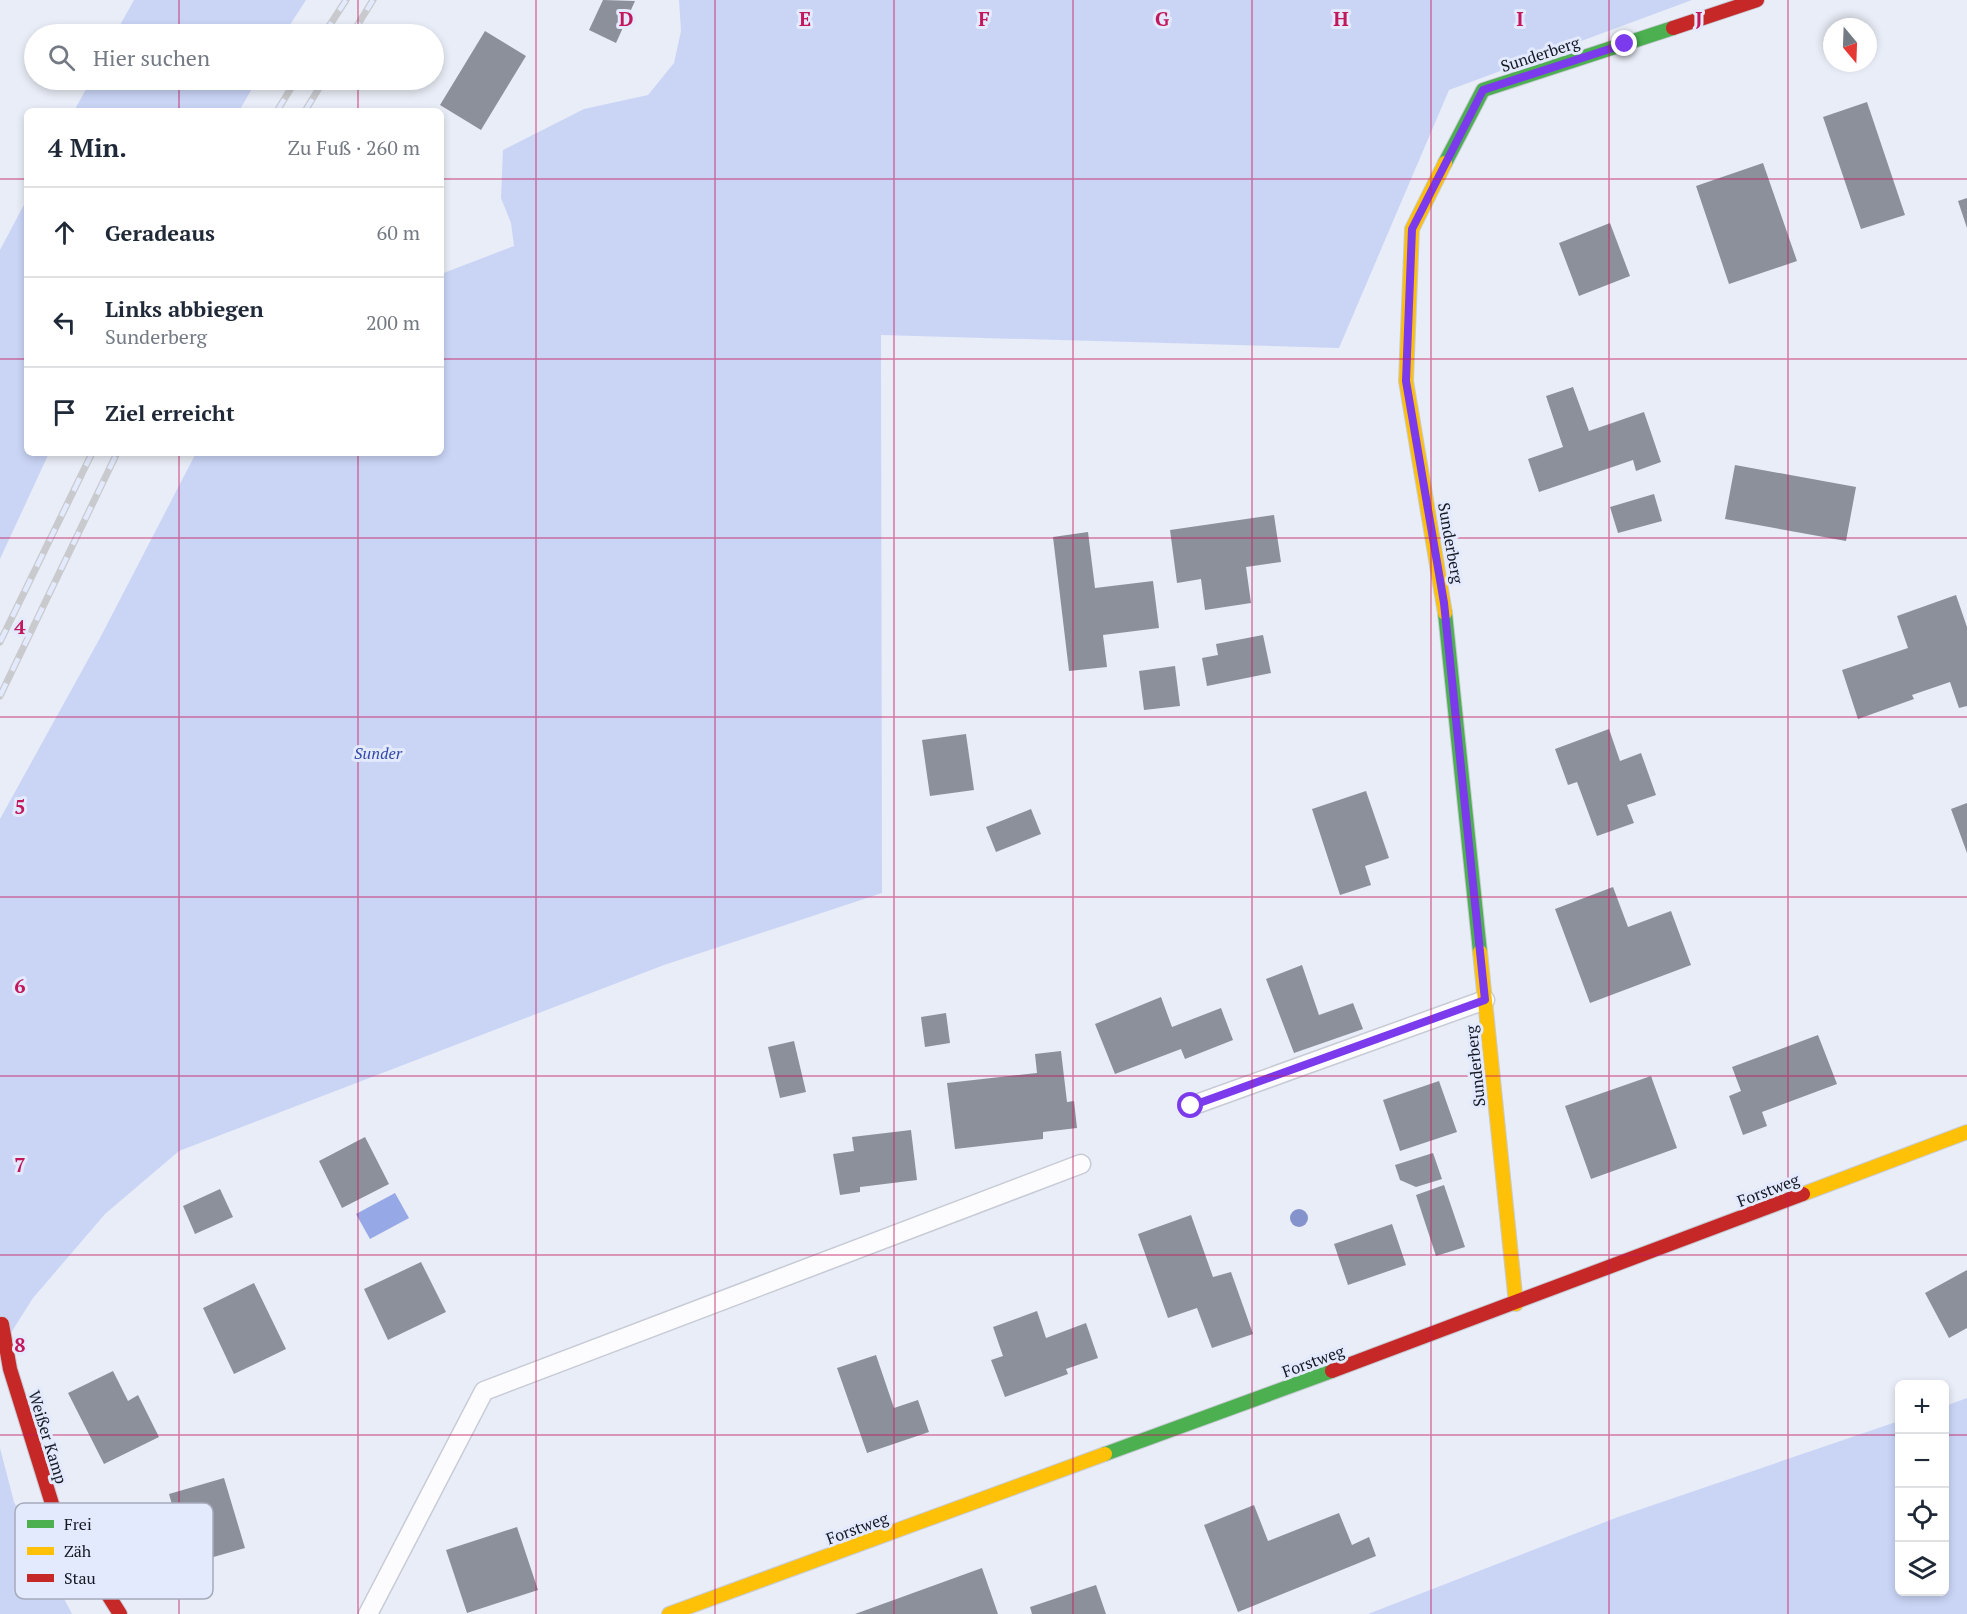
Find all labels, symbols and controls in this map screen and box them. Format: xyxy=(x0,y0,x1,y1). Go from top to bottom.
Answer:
text: D xyxy=(619,5,633,32)
text: E xyxy=(799,5,811,32)
text: F xyxy=(978,5,990,32)
text: G xyxy=(1155,5,1169,32)
text: H xyxy=(1333,5,1349,32)
text: I xyxy=(1516,5,1524,32)
text: J xyxy=(1695,5,1703,32)
north arrow xyxy=(1823,18,1877,72)
search box xyxy=(24,24,444,90)
route end xyxy=(1611,30,1637,56)
street label: Sunderberg xyxy=(1498,31,1583,77)
icon: search xyxy=(45,41,78,74)
text: Hier suchen xyxy=(93,43,210,72)
text: 4 Min. xyxy=(48,130,127,164)
text: Zu Fuß · 260 m xyxy=(288,134,420,161)
icon: ahead xyxy=(48,216,81,249)
text: Geradeaus xyxy=(105,218,215,247)
text: 60 m xyxy=(377,219,420,246)
text: Links abbiegen xyxy=(105,294,264,323)
icon: left xyxy=(48,306,81,339)
text: 200 m xyxy=(366,309,420,336)
text: Sunderberg xyxy=(105,323,207,350)
icon: arrive xyxy=(48,396,81,429)
text: Ziel erreicht xyxy=(105,398,235,427)
street label: Sunderberg xyxy=(1433,501,1469,586)
text: 4 xyxy=(14,613,26,640)
park label: Sunder xyxy=(354,742,403,764)
text: 5 xyxy=(14,793,26,820)
text: 6 xyxy=(14,972,26,999)
street label: Sunderberg xyxy=(1460,1024,1490,1108)
route start xyxy=(1177,1092,1203,1118)
text: 7 xyxy=(14,1151,26,1178)
street label: Forstweg xyxy=(1734,1168,1803,1212)
text: 8 xyxy=(14,1331,26,1358)
street label: Forstweg xyxy=(1279,1339,1348,1382)
map controls xyxy=(1895,1380,1949,1596)
button: + xyxy=(1895,1380,1949,1434)
street label: Weißer Kamp xyxy=(23,1388,73,1486)
button: − xyxy=(1895,1434,1949,1488)
button: locate xyxy=(1895,1488,1949,1542)
legend xyxy=(15,1503,213,1599)
street label: Forstweg xyxy=(823,1506,892,1549)
text: Frei xyxy=(64,1513,92,1535)
text: Zäh xyxy=(64,1540,92,1562)
button: layers xyxy=(1895,1542,1949,1596)
text: Stau xyxy=(64,1567,96,1589)

